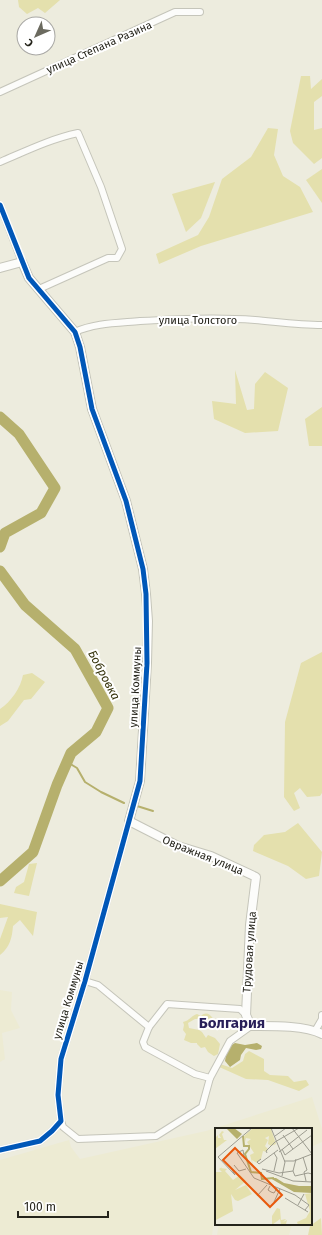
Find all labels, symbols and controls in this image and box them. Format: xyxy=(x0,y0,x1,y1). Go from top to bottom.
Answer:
north arrow xyxy=(16,16,56,56)
street label: улица Степана Разина xyxy=(44,18,154,77)
text: С xyxy=(22,35,36,50)
street label: улица Толстого xyxy=(159,314,237,327)
street label: улица Коммуны xyxy=(127,646,144,728)
water label: Бобровка xyxy=(85,648,123,702)
street label: Овражная улица xyxy=(160,833,245,878)
street label: Трудовая улица xyxy=(240,911,259,993)
street label: улица Коммуны xyxy=(50,959,87,1041)
district label: Болгария xyxy=(199,1014,265,1032)
inset map xyxy=(215,1128,312,1225)
scale bar xyxy=(18,1193,108,1219)
text: 100 m xyxy=(24,1200,56,1214)

